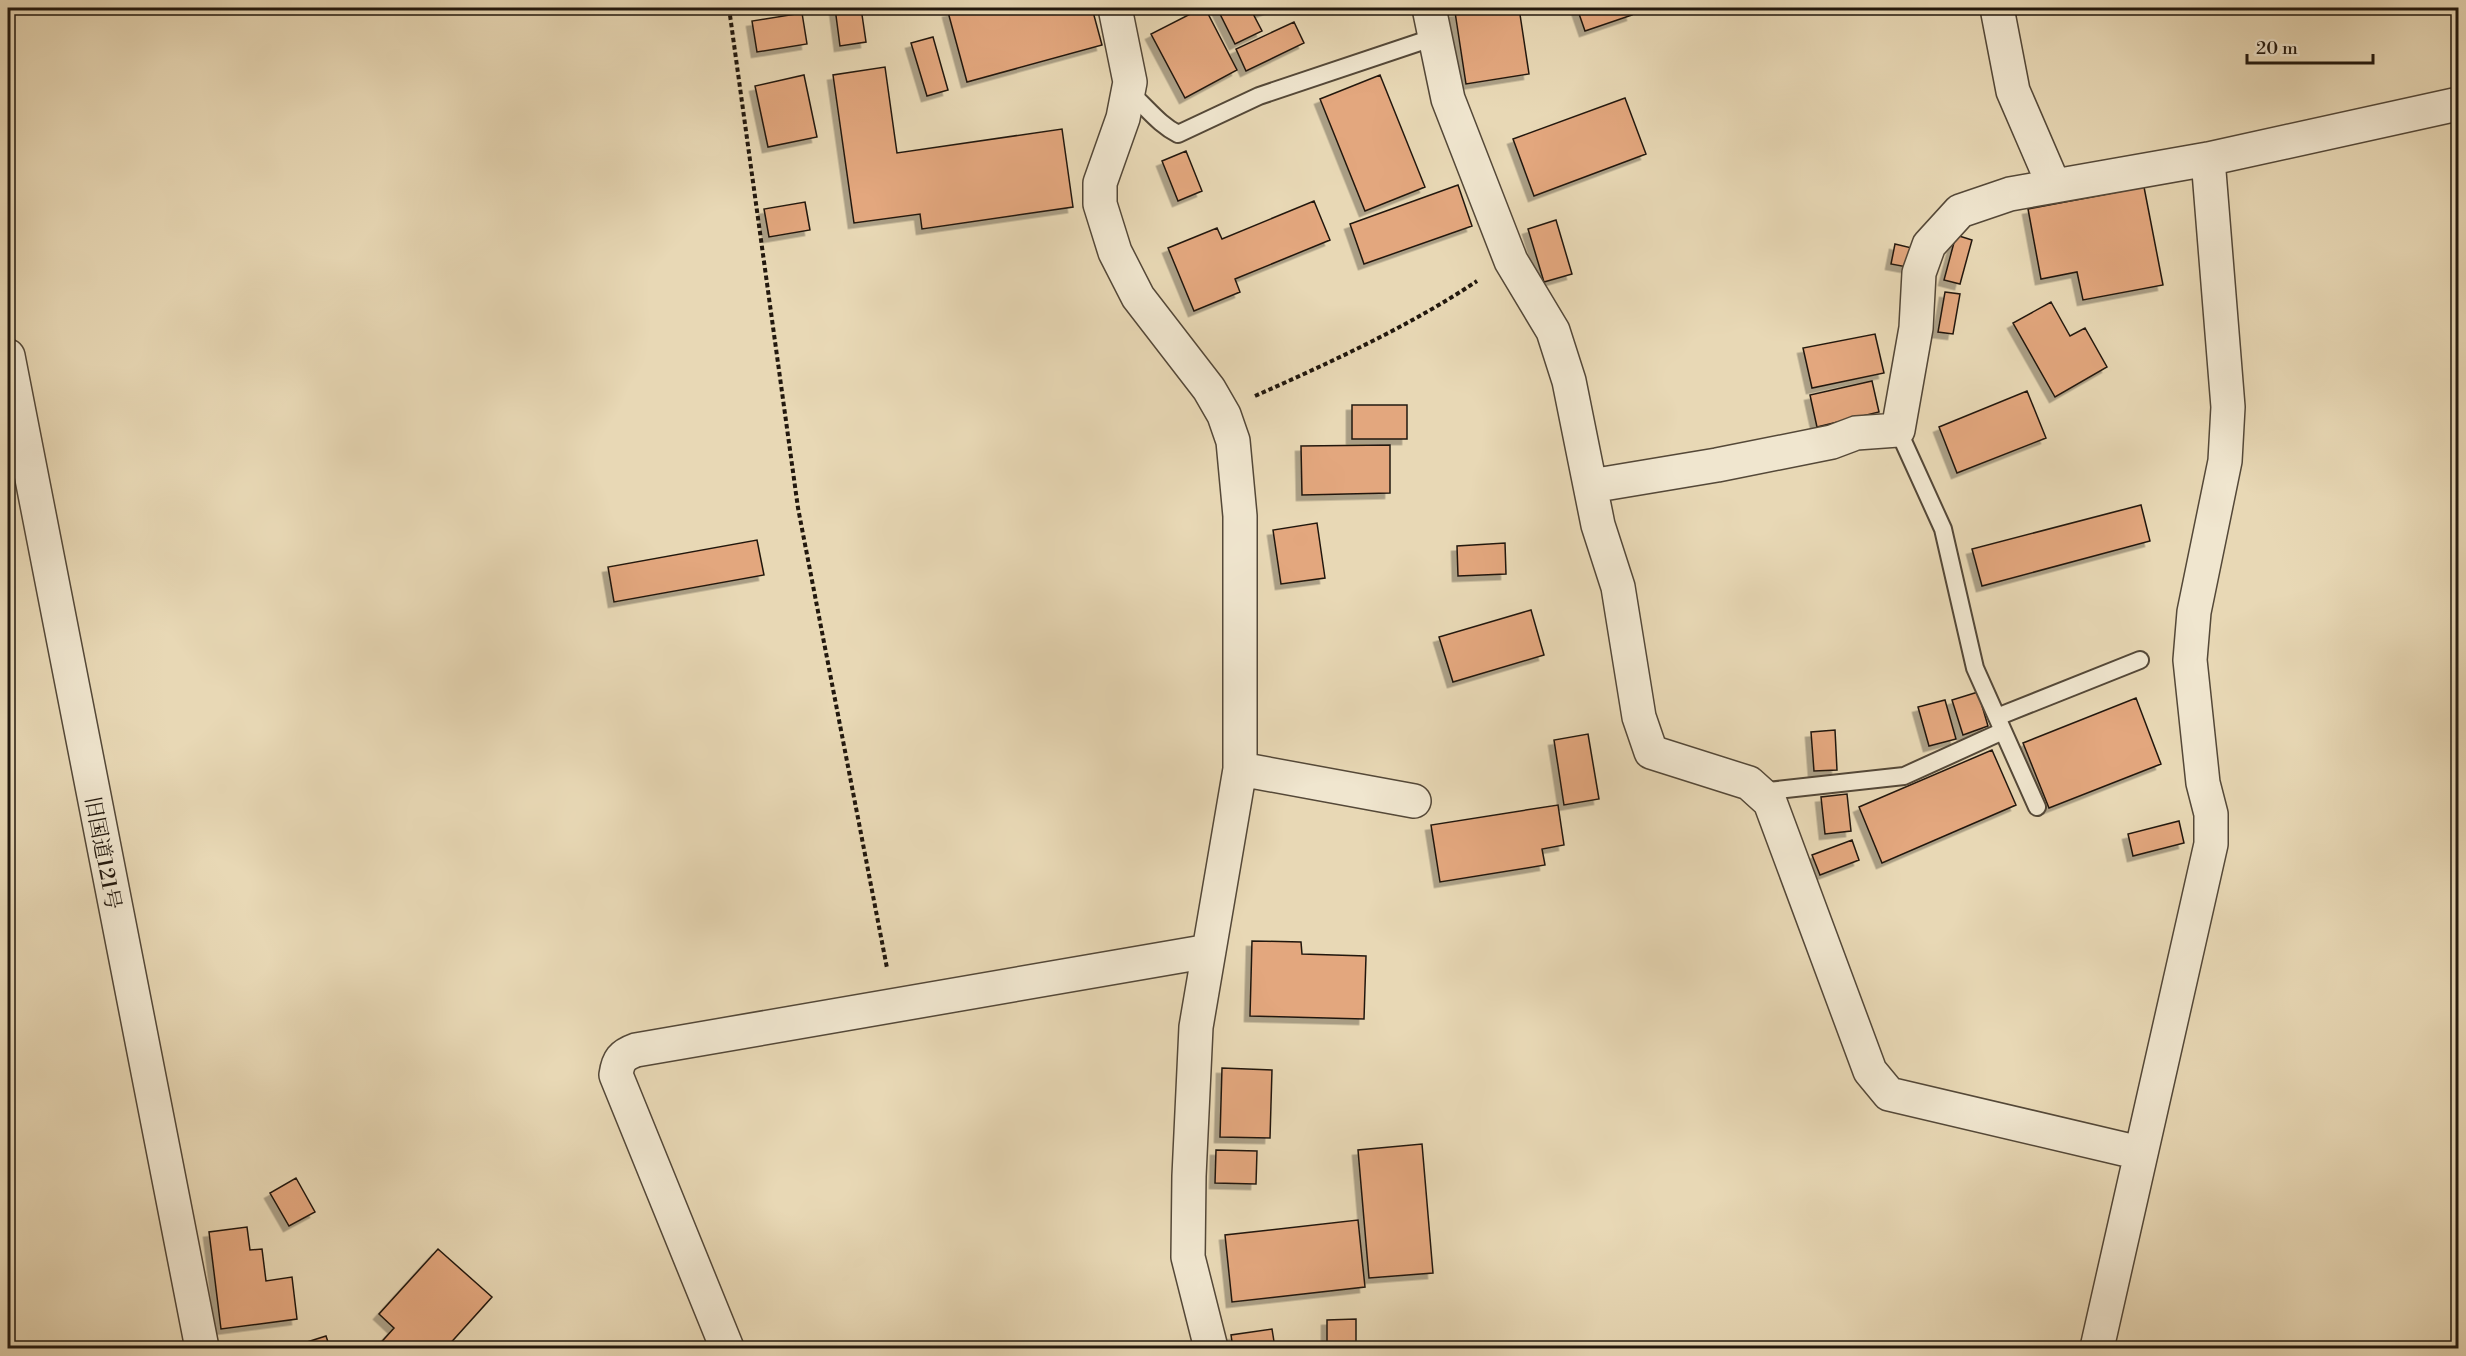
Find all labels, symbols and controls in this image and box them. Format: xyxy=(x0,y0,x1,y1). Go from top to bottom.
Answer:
scale bar xyxy=(2247,27,2373,65)
text: 20 m xyxy=(2256,37,2298,60)
street label: 旧国道121号 xyxy=(78,794,126,912)

